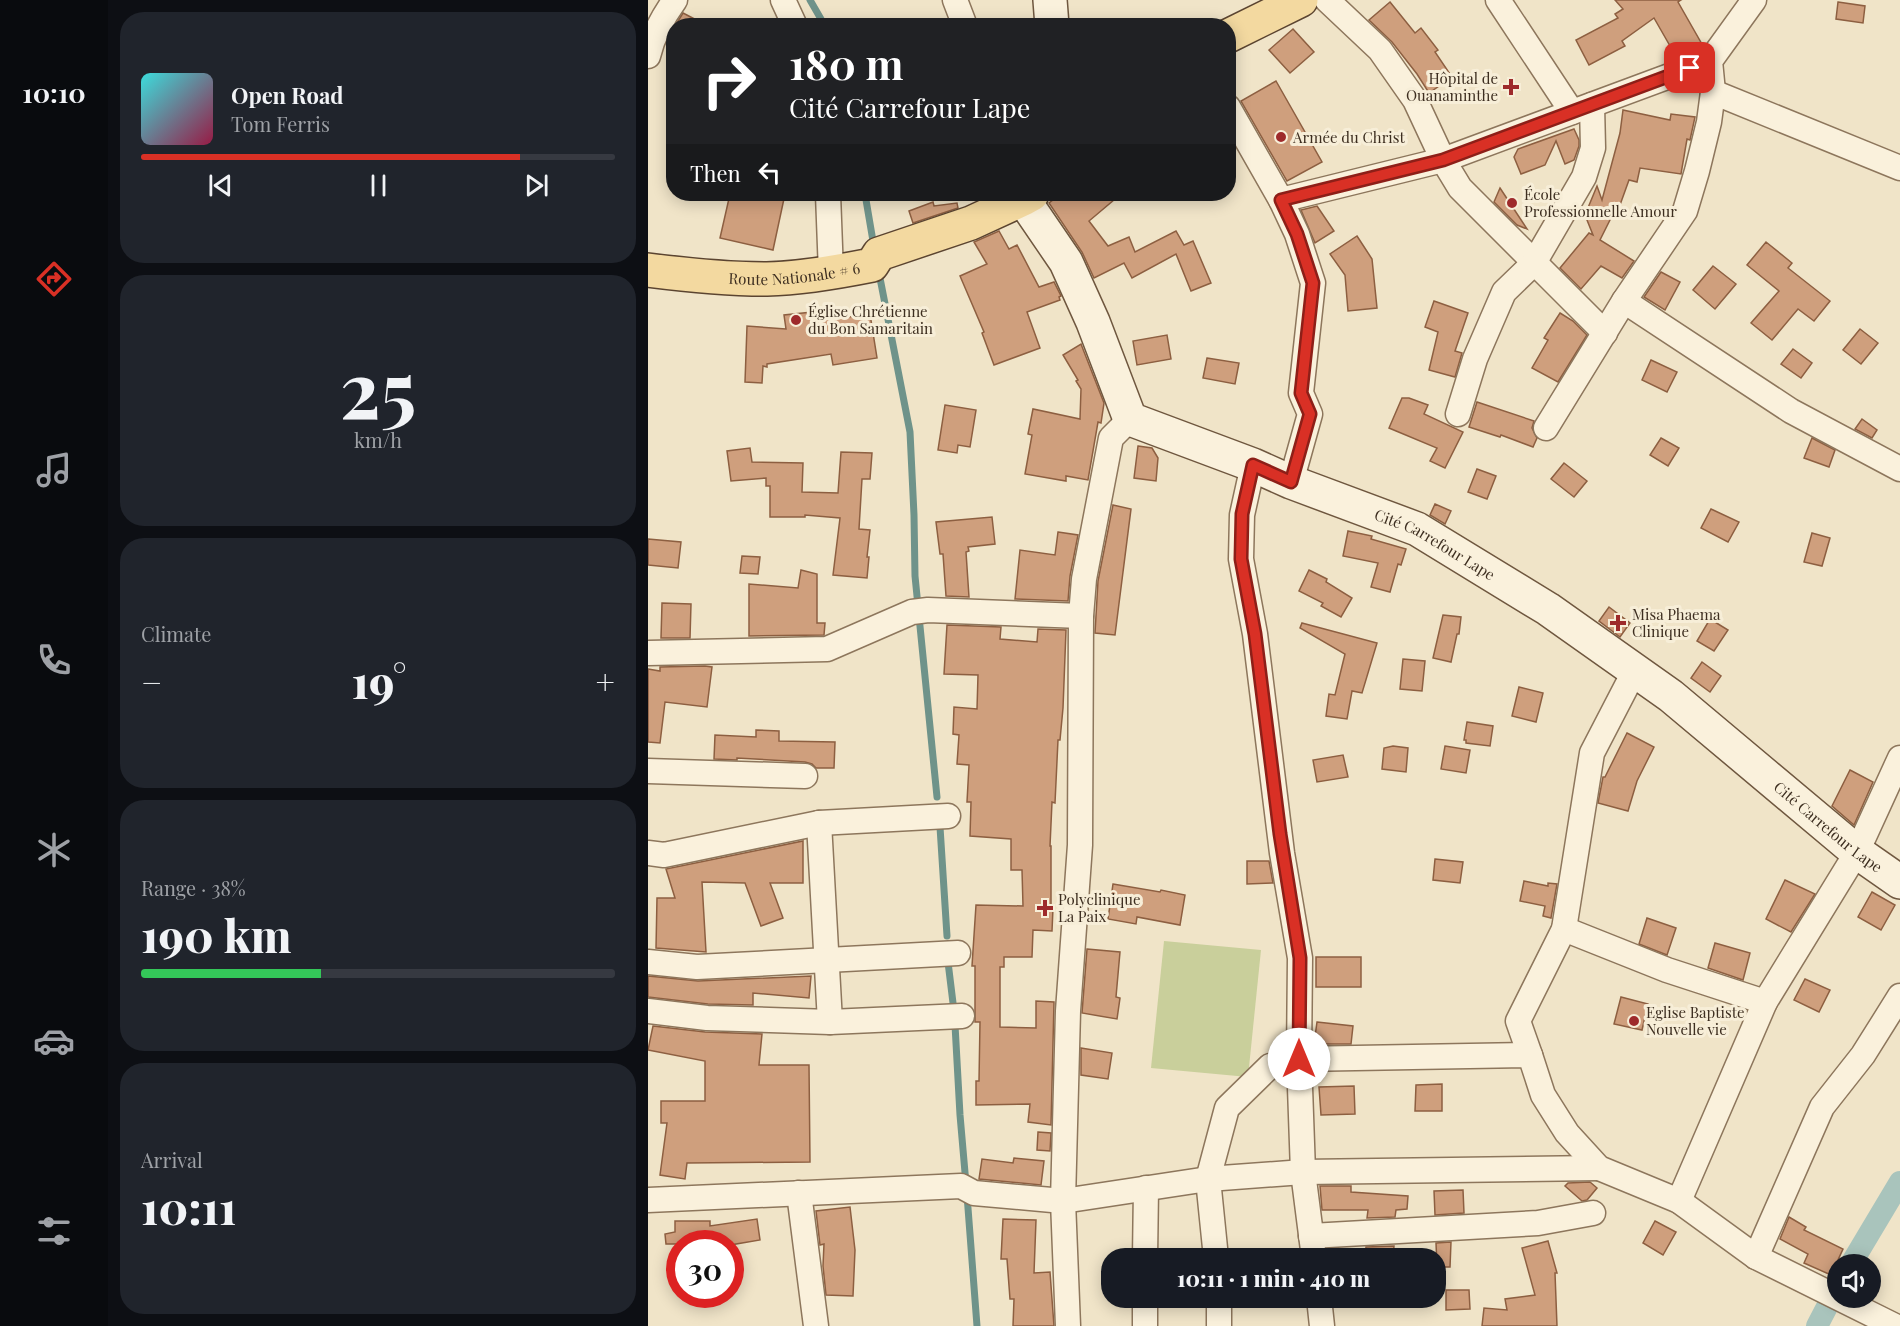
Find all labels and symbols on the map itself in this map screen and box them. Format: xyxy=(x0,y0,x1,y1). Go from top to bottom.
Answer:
pin xyxy=(1664,42,1715,93)
place label: Hôpital de Ouanaminthe xyxy=(1406,68,1498,105)
marker: Hôpital de Ouanaminthe xyxy=(1502,78,1520,96)
place label: Armée du Christ xyxy=(1292,127,1405,147)
marker: Armée du Christ xyxy=(1274,130,1288,144)
place label: École Professionnelle Amour xyxy=(1524,184,1677,221)
marker: École Professionnelle Amour xyxy=(1505,196,1519,210)
street label: Route Nationale # 6 xyxy=(728,258,862,289)
place label: Église Chrétienne du Bon Samaritain xyxy=(808,301,933,338)
marker: Église Chrétienne du Bon Samaritain xyxy=(789,313,803,327)
street label: Cité Carrefour Lape xyxy=(1372,504,1499,584)
place label: Misa Phaema Clinique xyxy=(1632,604,1721,641)
marker: Misa Phaema Clinique xyxy=(1609,614,1627,632)
street label: Cité Carrefour Lape xyxy=(1770,777,1886,877)
place label: Polyclinique La Paix xyxy=(1058,889,1140,926)
marker: Polyclinique La Paix xyxy=(1036,899,1054,917)
place label: Eglise Baptiste Nouvelle vie xyxy=(1646,1002,1745,1039)
marker: Eglise Baptiste Nouvelle vie xyxy=(1627,1014,1641,1028)
position arrow xyxy=(1267,1027,1331,1091)
speed limit sign: 30 xyxy=(666,1230,744,1308)

